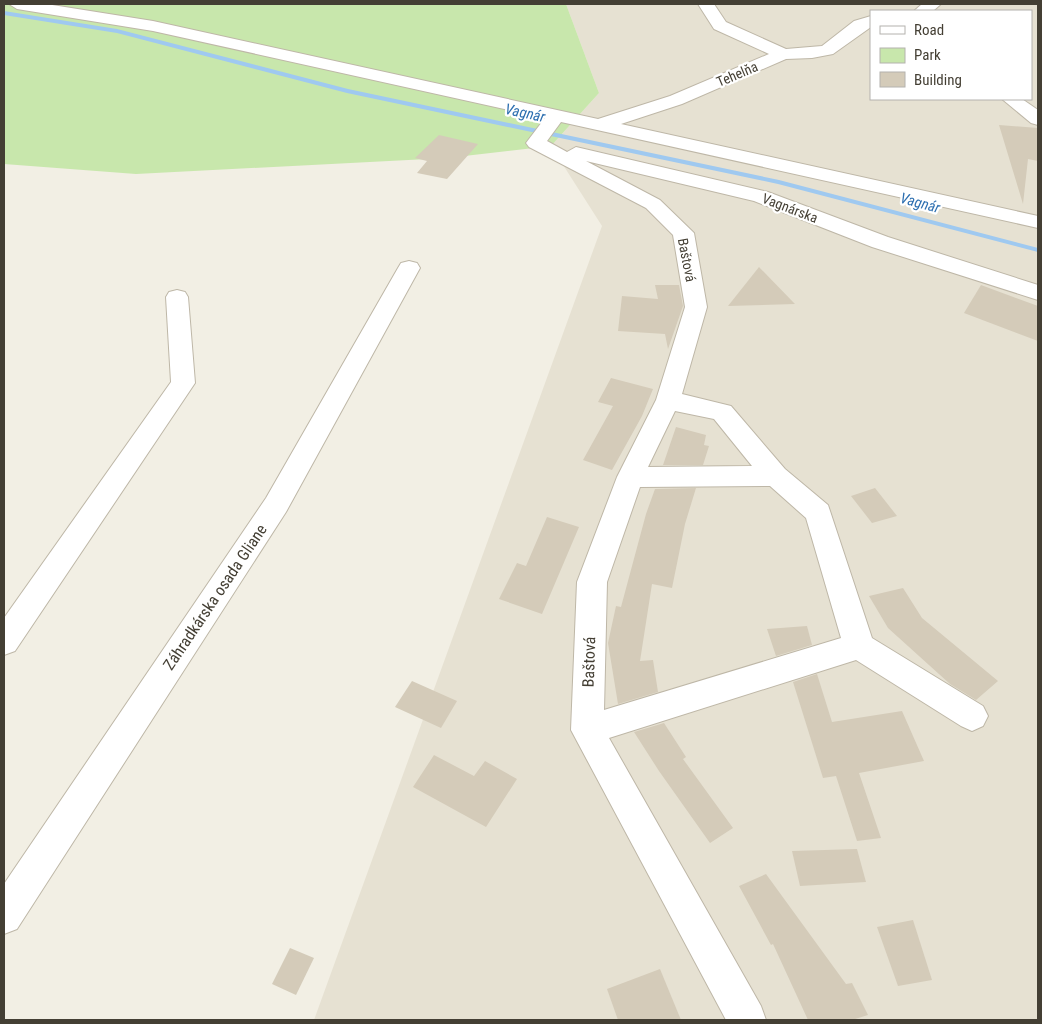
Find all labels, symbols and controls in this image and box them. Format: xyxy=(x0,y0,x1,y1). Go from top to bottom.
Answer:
legend xyxy=(870,10,1032,100)
text: Road xyxy=(914,21,944,39)
text: Park xyxy=(914,46,941,64)
street label: Tehelňa xyxy=(714,58,760,90)
text: Building xyxy=(914,71,962,89)
water label: Vagnár xyxy=(503,100,547,126)
water label: Vagnár xyxy=(898,189,942,217)
street label: Vagnárska xyxy=(760,190,820,226)
street label: Baštová xyxy=(675,237,699,283)
street label: Záhradkárska osada Gliane xyxy=(159,521,271,673)
street label: Baštová xyxy=(579,636,599,688)

